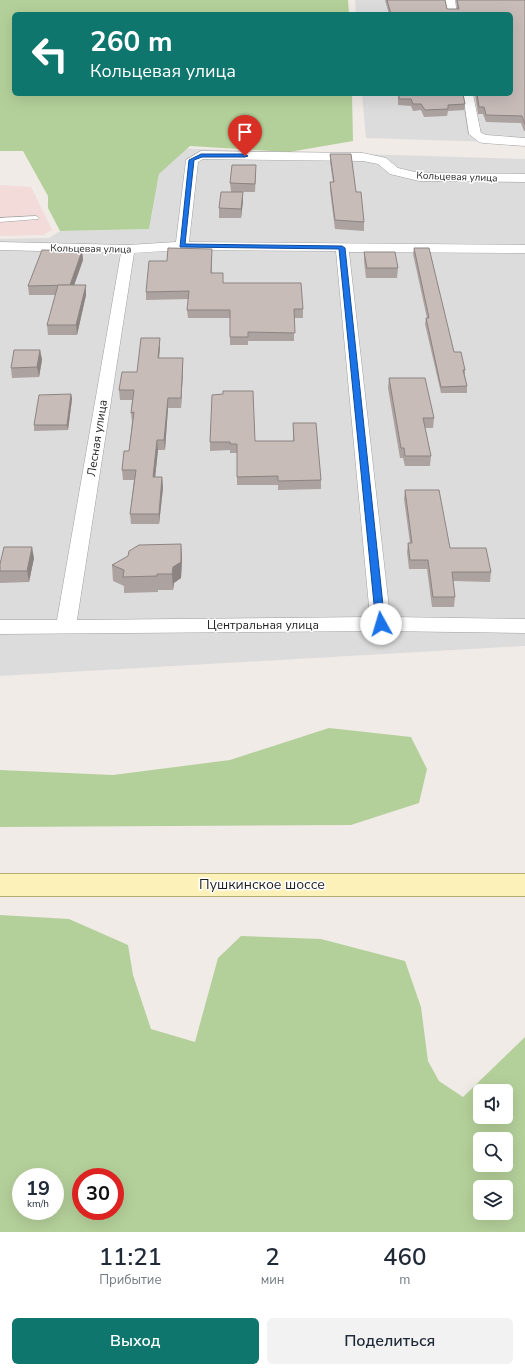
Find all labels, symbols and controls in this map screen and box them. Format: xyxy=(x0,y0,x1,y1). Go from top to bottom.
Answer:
text: 260 m xyxy=(90,23,173,61)
icon: left xyxy=(24,28,76,80)
text: Кольцевая улица xyxy=(90,59,236,83)
pin xyxy=(228,115,262,156)
icon: arrive xyxy=(234,121,256,143)
street label: Кольцевая улица xyxy=(416,169,498,185)
street label: Кольцевая улица xyxy=(50,241,132,257)
street label: Лесная улица xyxy=(83,398,111,478)
position arrow xyxy=(360,603,402,645)
street label: Центральная улица xyxy=(207,617,319,633)
street label: Пушкинское шоссе xyxy=(199,875,325,894)
map controls xyxy=(473,1084,513,1220)
button: sound xyxy=(473,1084,513,1124)
button: search xyxy=(473,1132,513,1172)
speed limit sign: 30 xyxy=(72,1168,124,1220)
text: 19 xyxy=(26,1175,50,1202)
button: layers xyxy=(473,1180,513,1220)
text: km/h xyxy=(27,1197,49,1211)
text: 11:21 xyxy=(99,1241,162,1273)
text: 2 xyxy=(265,1241,280,1273)
text: 460 xyxy=(383,1241,426,1273)
text: Прибытие xyxy=(99,1271,162,1289)
text: мин xyxy=(261,1271,284,1289)
text: m xyxy=(399,1271,410,1289)
button: Выход xyxy=(12,1318,259,1364)
button: Поделиться xyxy=(267,1318,513,1364)

